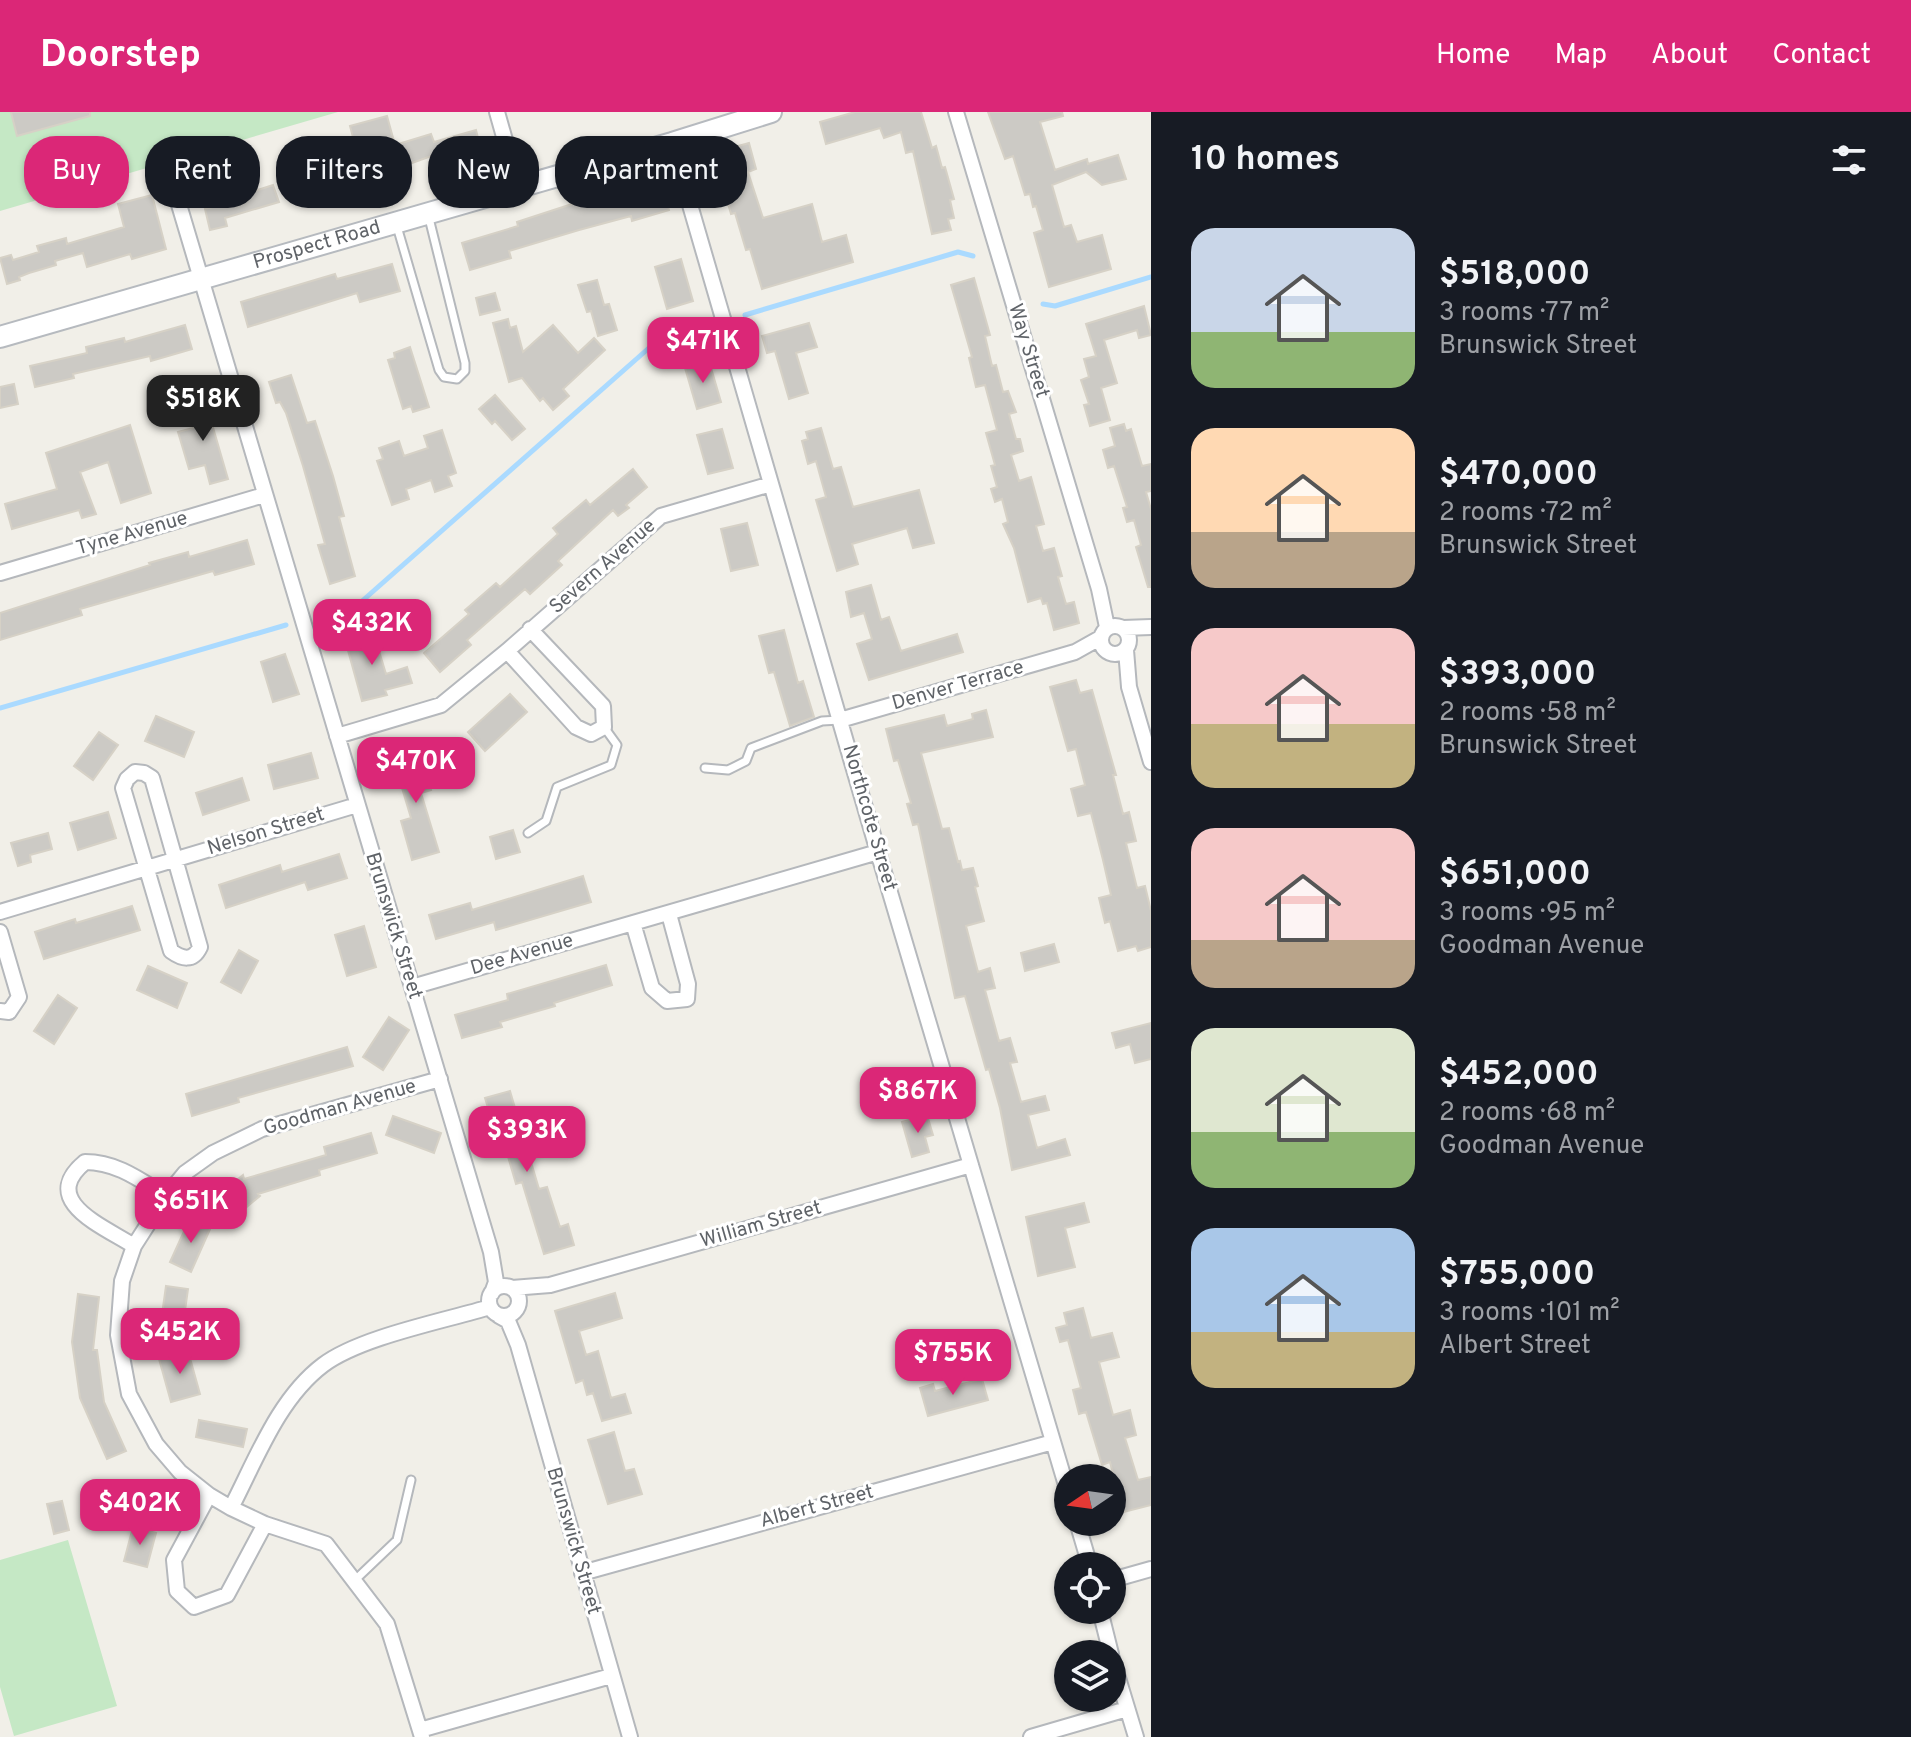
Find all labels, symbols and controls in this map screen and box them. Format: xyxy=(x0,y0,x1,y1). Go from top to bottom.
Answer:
text: Doorstep xyxy=(40,32,201,81)
text: Home xyxy=(1436,38,1510,74)
text: Map xyxy=(1554,38,1607,74)
text: About xyxy=(1651,38,1728,74)
text: Contact xyxy=(1772,38,1871,74)
chip: Buy xyxy=(24,136,129,208)
chip: Rent xyxy=(145,136,260,208)
chip: Filters xyxy=(276,136,412,208)
chip: New xyxy=(428,136,539,208)
chip: Apartment xyxy=(555,136,747,208)
icon: filters xyxy=(1827,138,1871,182)
text: 10 homes xyxy=(1191,139,1340,182)
street label: Prospect Road xyxy=(250,215,384,276)
text: $518,000 xyxy=(1439,254,1590,297)
icon: home xyxy=(1255,260,1351,356)
text: 3 rooms · 77 m² xyxy=(1439,297,1609,330)
street label: Way Street xyxy=(1001,301,1055,401)
pin: $471K xyxy=(647,317,759,385)
text: $471K xyxy=(665,326,741,359)
text: Brunswick Street xyxy=(1439,330,1637,363)
pin: $518K xyxy=(147,375,259,443)
text: $518K xyxy=(165,384,241,417)
text: $470,000 xyxy=(1439,454,1598,497)
icon: home xyxy=(1255,460,1351,556)
text: 2 rooms · 72 m² xyxy=(1439,497,1612,530)
street label: Tyne Avenue xyxy=(73,506,191,562)
street label: Severn Avenue xyxy=(544,514,662,620)
text: Brunswick Street xyxy=(1439,530,1637,563)
pin: $432K xyxy=(316,599,428,667)
text: $432K xyxy=(331,608,413,641)
text: $393,000 xyxy=(1439,654,1596,697)
street label: Denver Terrace xyxy=(889,655,1027,717)
icon: home xyxy=(1255,660,1351,756)
text: 2 rooms · 58 m² xyxy=(1439,697,1616,730)
text: Brunswick Street xyxy=(1439,730,1637,763)
pin: $470K xyxy=(360,737,472,805)
street label: Northcote Street xyxy=(836,742,902,894)
text: $470K xyxy=(375,746,457,779)
street label: Nelson Street xyxy=(204,802,328,862)
street label: Brunswick Street xyxy=(358,849,428,1003)
text: $651,000 xyxy=(1439,854,1591,897)
icon: home xyxy=(1255,860,1351,956)
text: 3 rooms · 95 m² xyxy=(1439,897,1615,930)
street label: Dee Avenue xyxy=(467,928,577,982)
text: Goodman Avenue xyxy=(1439,930,1644,963)
text: $452,000 xyxy=(1439,1054,1599,1097)
icon: home xyxy=(1255,1060,1351,1156)
pin: $867K xyxy=(862,1067,974,1135)
street label: Goodman Avenue xyxy=(261,1074,419,1142)
text: $867K xyxy=(878,1076,958,1109)
text: 2 rooms · 68 m² xyxy=(1439,1097,1615,1130)
pin: $393K xyxy=(471,1106,583,1174)
text: $393K xyxy=(486,1115,568,1148)
text: Goodman Avenue xyxy=(1439,1130,1644,1163)
pin: $651K xyxy=(135,1177,247,1245)
text: $651K xyxy=(153,1186,229,1219)
street label: William Street xyxy=(697,1195,825,1255)
text: $755,000 xyxy=(1439,1254,1595,1297)
icon: home xyxy=(1255,1260,1351,1356)
text: 3 rooms · 101 m² xyxy=(1439,1297,1620,1330)
pin: $452K xyxy=(124,1308,236,1376)
text: $452K xyxy=(139,1317,221,1350)
pin: $755K xyxy=(897,1329,1009,1397)
text: Albert Street xyxy=(1439,1330,1591,1363)
text: $755K xyxy=(913,1338,993,1371)
street label: Brunswick Street xyxy=(540,1464,606,1618)
north arrow xyxy=(1054,1464,1126,1536)
map controls xyxy=(1054,1464,1126,1712)
pin: $402K xyxy=(84,1479,196,1547)
street label: Albert Street xyxy=(757,1479,877,1535)
text: $402K xyxy=(98,1488,182,1521)
button: locate xyxy=(1054,1552,1126,1624)
button: layers xyxy=(1054,1640,1126,1712)

